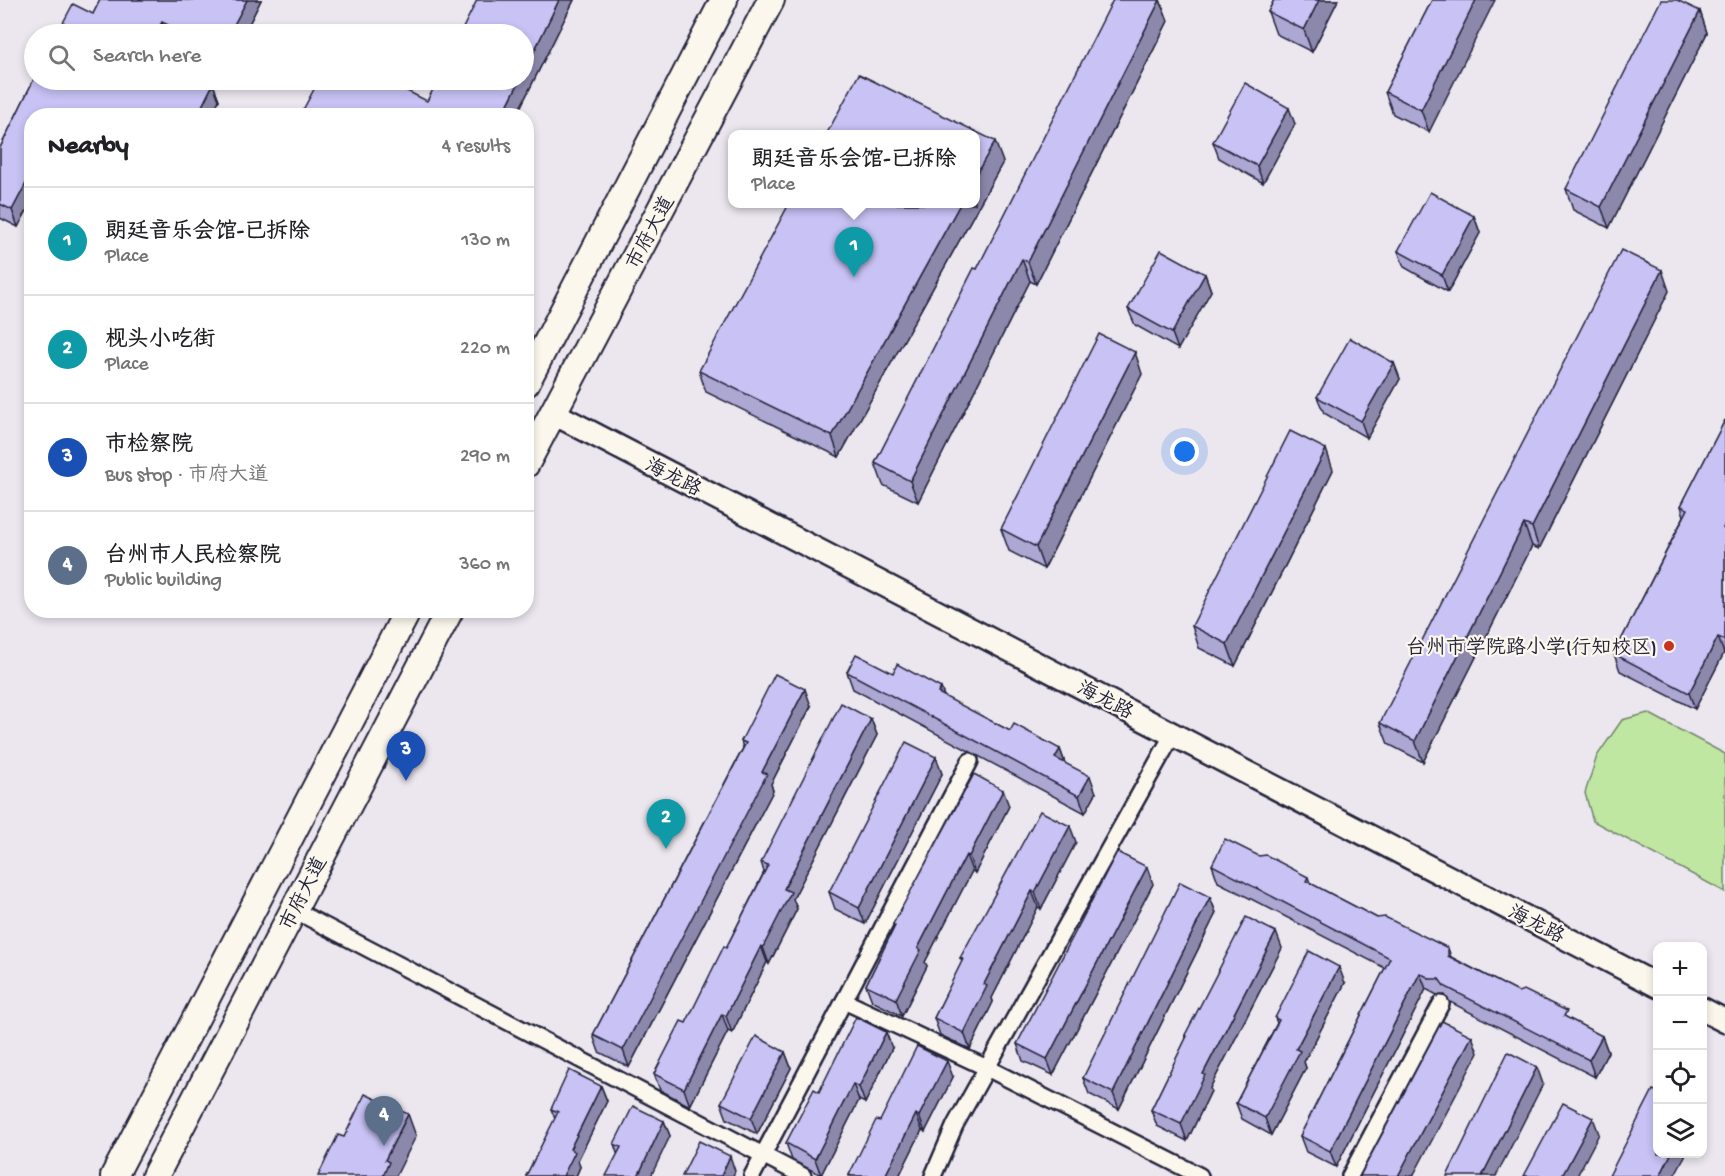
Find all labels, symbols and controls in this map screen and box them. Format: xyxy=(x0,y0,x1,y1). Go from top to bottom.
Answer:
search box xyxy=(24,24,534,90)
icon: search xyxy=(45,41,78,74)
text: Search here xyxy=(93,44,201,70)
popup xyxy=(728,130,980,208)
text: Nearby xyxy=(48,132,129,163)
text: 4 results xyxy=(442,136,510,159)
text: 朗廷音乐会馆-已拆除 xyxy=(752,148,956,174)
text: Place xyxy=(752,174,795,197)
street label: 市府大道 xyxy=(621,192,681,274)
text: 朗廷音乐会馆-已拆除 xyxy=(105,220,310,246)
pin: 1 xyxy=(834,228,874,277)
text: 1 xyxy=(63,230,72,253)
text: 130 m xyxy=(461,230,510,253)
text: Place xyxy=(105,246,149,269)
text: 枧头小吃街 xyxy=(105,328,215,354)
text: 2 xyxy=(63,338,72,361)
text: 220 m xyxy=(460,338,510,361)
text: Place xyxy=(105,354,149,377)
text: 市检察院 xyxy=(105,433,193,459)
your location xyxy=(1170,437,1199,466)
text: 3 xyxy=(62,446,73,469)
text: 290 m xyxy=(460,446,510,469)
street label: 海龙路 xyxy=(640,453,706,503)
text: Bus stop · 市府大道 xyxy=(105,465,268,488)
text: 台州市人民检察院 xyxy=(105,544,281,570)
text: 4 xyxy=(63,554,72,577)
text: 360 m xyxy=(459,554,510,577)
text: Public building xyxy=(105,570,222,593)
place label: 台州市学院路小学(行知校区) xyxy=(1406,636,1657,661)
marker: 台州市学院路小学(行知校区) xyxy=(1662,639,1676,653)
street label: 海龙路 xyxy=(1072,676,1138,726)
pin: 3 xyxy=(386,732,426,781)
pin: 2 xyxy=(646,800,686,849)
street label: 市府大道 xyxy=(275,853,334,935)
street label: 海龙路 xyxy=(1503,900,1569,950)
map controls xyxy=(1653,942,1707,1158)
button: + xyxy=(1653,942,1707,996)
button: − xyxy=(1653,996,1707,1050)
button: locate xyxy=(1653,1050,1707,1104)
pin: 4 xyxy=(364,1096,404,1146)
button: layers xyxy=(1653,1104,1707,1158)

